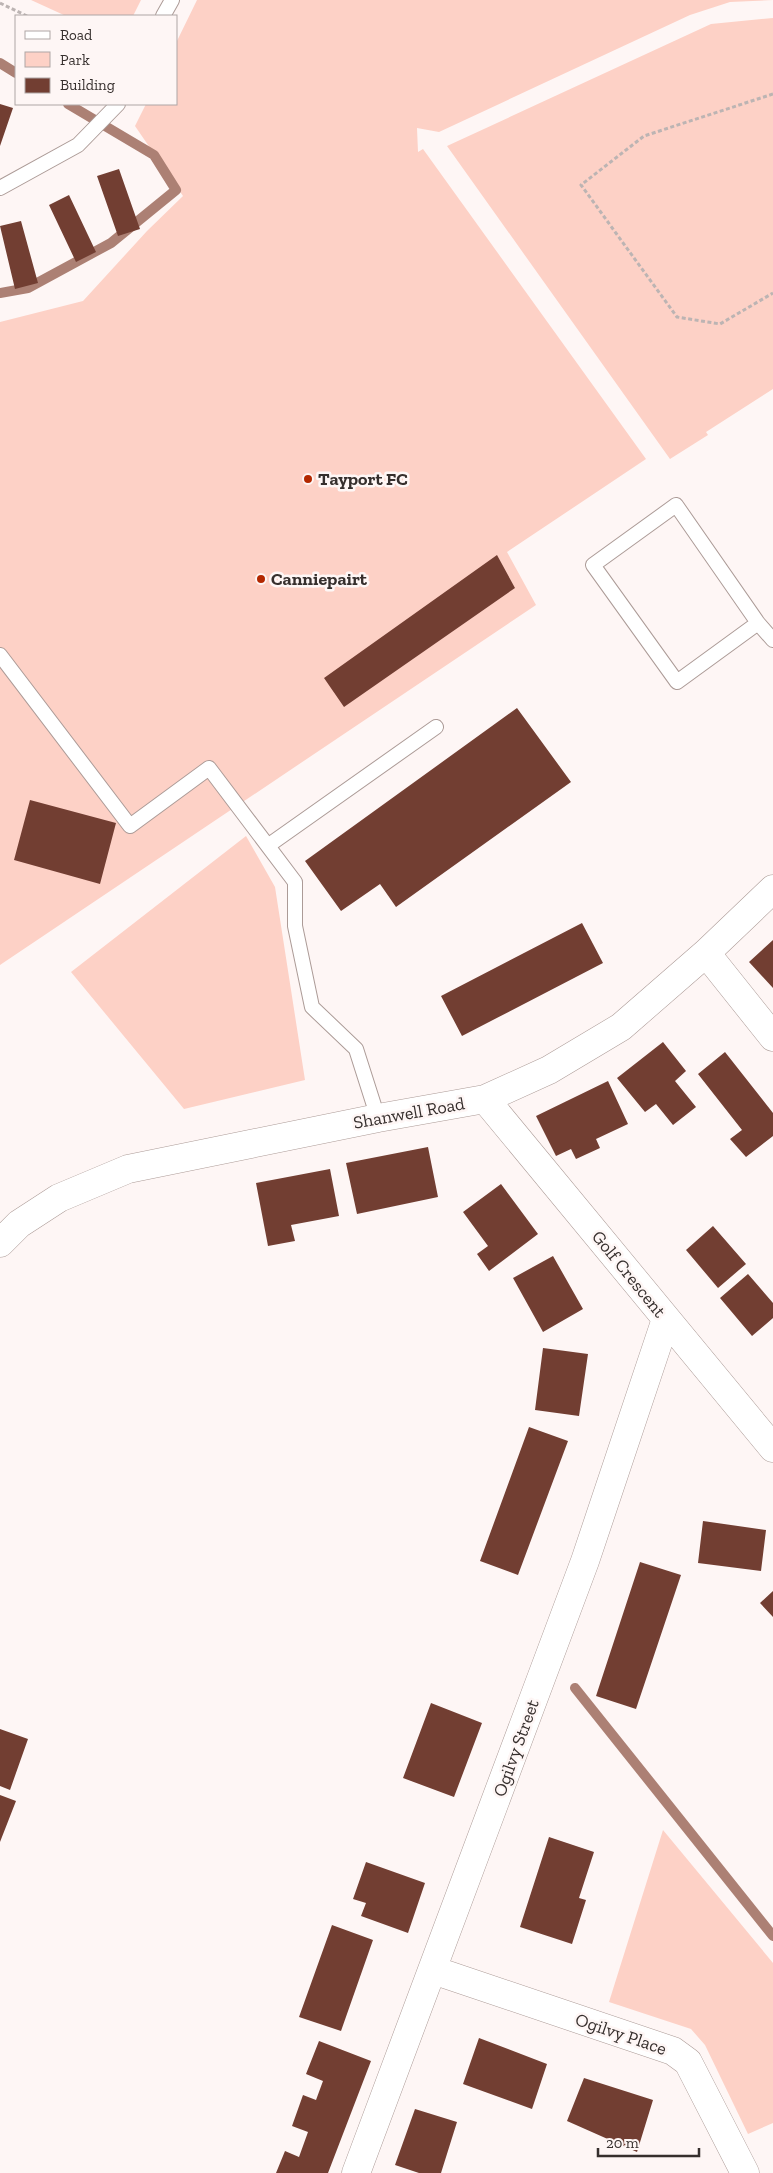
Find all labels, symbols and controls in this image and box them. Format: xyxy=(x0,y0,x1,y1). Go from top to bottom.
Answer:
legend xyxy=(15,15,178,105)
text: Road xyxy=(60,26,93,44)
text: Park xyxy=(60,51,90,69)
text: Building xyxy=(60,76,115,94)
place label: Tayport FC xyxy=(318,468,408,490)
marker: Tayport FC xyxy=(302,473,314,485)
place label: Canniepairt xyxy=(271,568,368,590)
marker: Canniepairt xyxy=(255,573,267,585)
street label: Shanwell Road xyxy=(352,1092,467,1134)
street label: Golf Crescent xyxy=(587,1226,671,1322)
street label: Ogilvy Street xyxy=(488,1696,544,1800)
street label: Ogilvy Place xyxy=(572,2008,670,2060)
scale bar xyxy=(598,2126,699,2158)
text: 20 m xyxy=(606,2134,639,2152)

